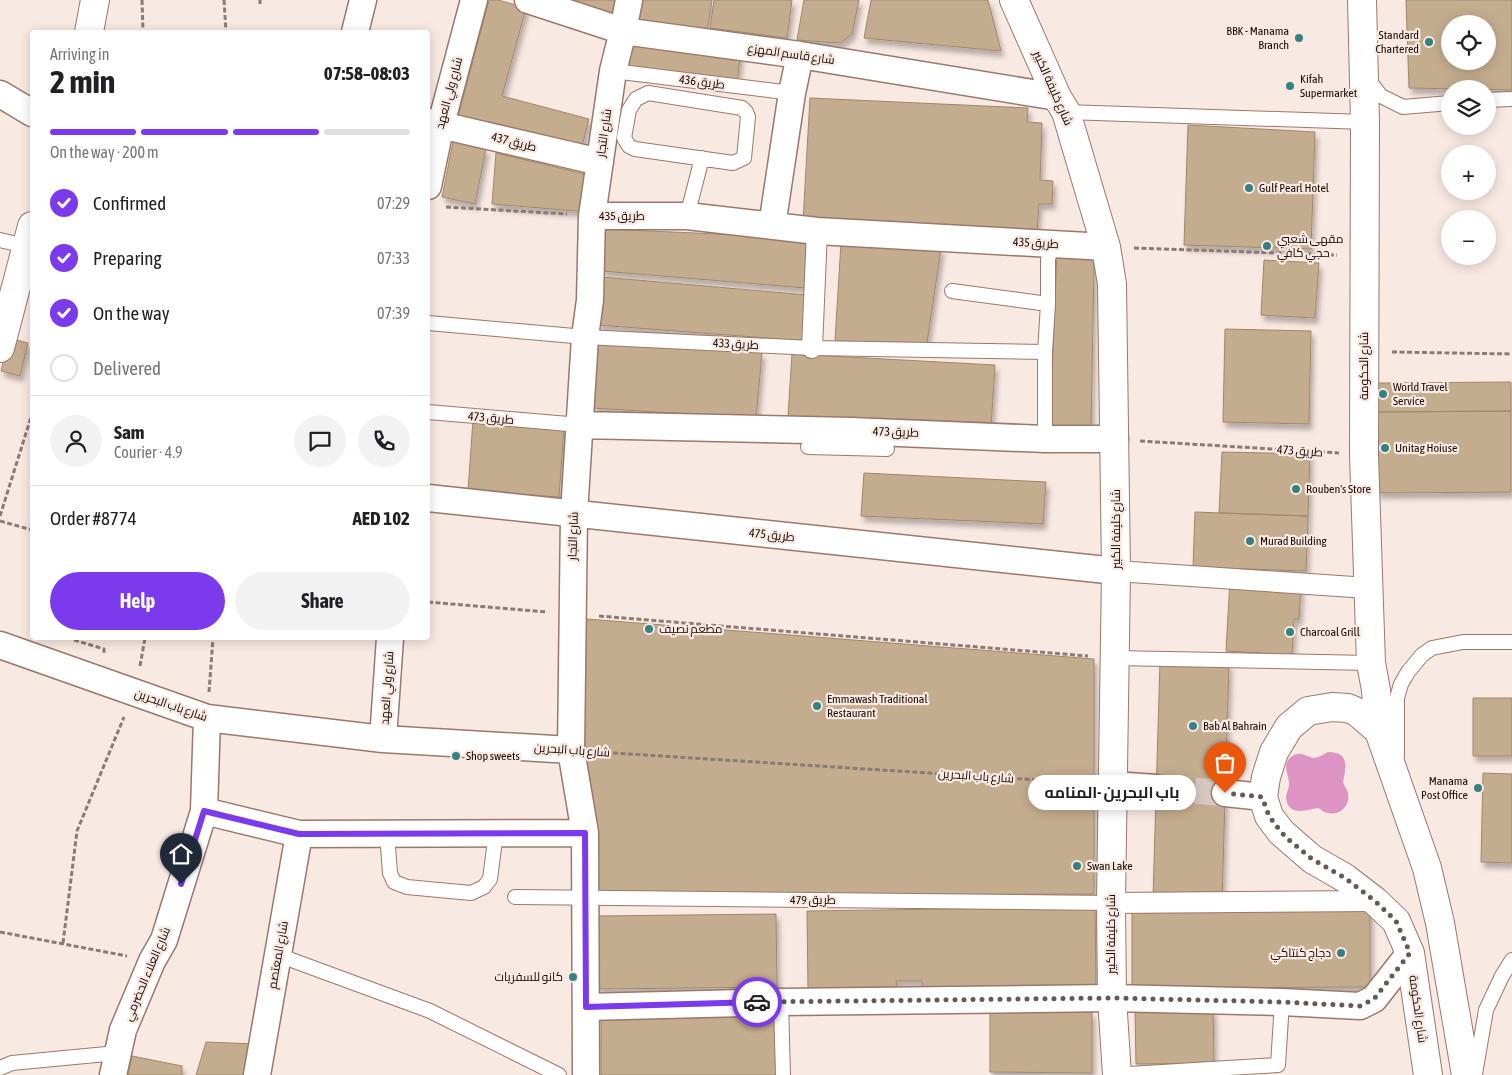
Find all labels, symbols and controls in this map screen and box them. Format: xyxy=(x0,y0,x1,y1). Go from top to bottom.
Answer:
map controls xyxy=(1441,15,1496,265)
button: locate xyxy=(1441,15,1496,70)
place label: BBK - Manama Branch xyxy=(1226,24,1289,52)
place label: Standard Chartered xyxy=(1375,28,1419,56)
marker: BBK - Manama Branch xyxy=(1293,32,1305,44)
marker: Standard Chartered xyxy=(1423,36,1435,48)
street label: شارع قاسم المهزع xyxy=(746,41,836,68)
text: Arriving in xyxy=(50,45,110,63)
street label: شارع خليفة الكبير xyxy=(1029,48,1076,128)
street label: شارع ولي العهد xyxy=(433,55,468,131)
text: 07:58–08:03 xyxy=(324,62,410,84)
text: 2 min xyxy=(50,63,115,100)
street label: طريق 436 xyxy=(678,72,726,92)
place label: Kifah Supermarket xyxy=(1300,72,1358,100)
marker: Kifah Supermarket xyxy=(1284,80,1296,92)
button: layers xyxy=(1441,80,1496,135)
street label: شارع التجار xyxy=(594,108,615,159)
street label: طريق 437 xyxy=(490,130,538,154)
text: On the way · 200 m xyxy=(50,143,159,161)
button: + xyxy=(1441,145,1496,200)
place label: Gulf Pearl Hotel xyxy=(1259,181,1330,195)
marker: Gulf Pearl Hotel xyxy=(1243,182,1255,194)
icon: check xyxy=(50,189,78,217)
text: Confirmed xyxy=(93,192,166,214)
text: 07:29 xyxy=(377,194,410,212)
street label: طريق 435 xyxy=(599,209,645,223)
button: − xyxy=(1441,210,1496,265)
place label: مقهى شعبي حجي كافي xyxy=(1277,232,1343,263)
street label: طريق 435 xyxy=(1013,235,1059,251)
marker: مقهى شعبي حجي كافي xyxy=(1261,240,1273,252)
icon: check xyxy=(50,244,78,272)
text: Preparing xyxy=(93,247,162,269)
text: 07:33 xyxy=(377,249,410,267)
icon: check xyxy=(50,299,78,327)
text: On the way xyxy=(93,302,170,324)
text: 07:39 xyxy=(377,304,410,322)
street label: شارع الحكومة xyxy=(1357,332,1372,400)
street label: طريق 433 xyxy=(713,336,759,352)
text: Delivered xyxy=(93,357,161,379)
place label: World Travel Service xyxy=(1393,380,1449,408)
marker: World Travel Service xyxy=(1377,388,1389,400)
street label: طريق 473 xyxy=(467,409,515,427)
button: person xyxy=(50,415,102,467)
button: chat xyxy=(294,415,346,467)
button: phone xyxy=(358,415,410,467)
text: Sam xyxy=(114,421,145,443)
street label: طريق 473 xyxy=(873,424,919,440)
place label: Unitag Hoiuse xyxy=(1395,441,1457,455)
street label: طريق 473 xyxy=(1277,442,1324,460)
marker: Unitag Hoiuse xyxy=(1379,442,1391,454)
text: Courier · 4.9 xyxy=(114,443,183,461)
place label: Rouben's Store xyxy=(1306,482,1371,496)
marker: Rouben's Store xyxy=(1290,483,1302,495)
street label: شارع خليفة الكبير xyxy=(1109,489,1124,570)
text: Order #8774 xyxy=(50,507,137,529)
text: AED 102 xyxy=(353,507,410,529)
street label: شارع التجار xyxy=(565,511,582,562)
street label: طريق 475 xyxy=(748,526,796,544)
place label: Murad Building xyxy=(1260,534,1328,548)
marker: Murad Building xyxy=(1244,535,1256,547)
button: Help xyxy=(50,572,225,630)
button: Share xyxy=(235,572,410,630)
place label: مطعم نصيف xyxy=(659,622,723,637)
marker: مطعم نصيف xyxy=(643,623,655,635)
place label: Charcoal Grill xyxy=(1300,625,1361,639)
marker: Charcoal Grill xyxy=(1284,626,1296,638)
street label: شارع ولي العهد xyxy=(377,651,400,726)
street label: شارع باب البحرين xyxy=(132,686,209,725)
place label: Emmawash Traditional Restaurant xyxy=(827,692,928,720)
marker: Emmawash Traditional Restaurant xyxy=(811,700,823,712)
place label: Bab Al Bahrain xyxy=(1203,719,1267,733)
marker: Bab Al Bahrain xyxy=(1187,720,1199,732)
street label: شارع باب البحرين xyxy=(533,740,611,761)
pin xyxy=(1204,742,1246,793)
place label: Shop sweets xyxy=(466,749,520,763)
icon: bag xyxy=(1211,749,1239,777)
marker: Shop sweets xyxy=(450,750,462,762)
street label: شارع باب البحرين xyxy=(937,766,1015,787)
place label: Manama Post Office xyxy=(1421,774,1468,802)
callout: باب البحرين -المنامه xyxy=(1028,776,1195,810)
marker: Manama Post Office xyxy=(1472,782,1484,794)
text: باب البحرين -المنامه xyxy=(1045,783,1179,801)
pin xyxy=(160,833,202,884)
icon: home xyxy=(167,840,195,868)
place label: Swan Lake xyxy=(1087,859,1133,873)
marker: Swan Lake xyxy=(1071,860,1083,872)
street label: طريق 479 xyxy=(790,893,836,907)
street label: شارع خليفة الكبير xyxy=(1104,894,1119,975)
street label: شارع المعتصم xyxy=(265,920,292,990)
street label: شارع العلاء الحضرمي xyxy=(121,925,176,1024)
place label: دجاج كنتاكي xyxy=(1270,946,1331,963)
marker: دجاج كنتاكي xyxy=(1335,947,1347,959)
place label: كانو للسفريات xyxy=(494,970,563,984)
marker: كانو للسفريات xyxy=(567,971,579,983)
street label: شارع الحكومة xyxy=(1405,974,1430,1044)
courier xyxy=(732,977,782,1027)
icon: car xyxy=(743,988,771,1016)

